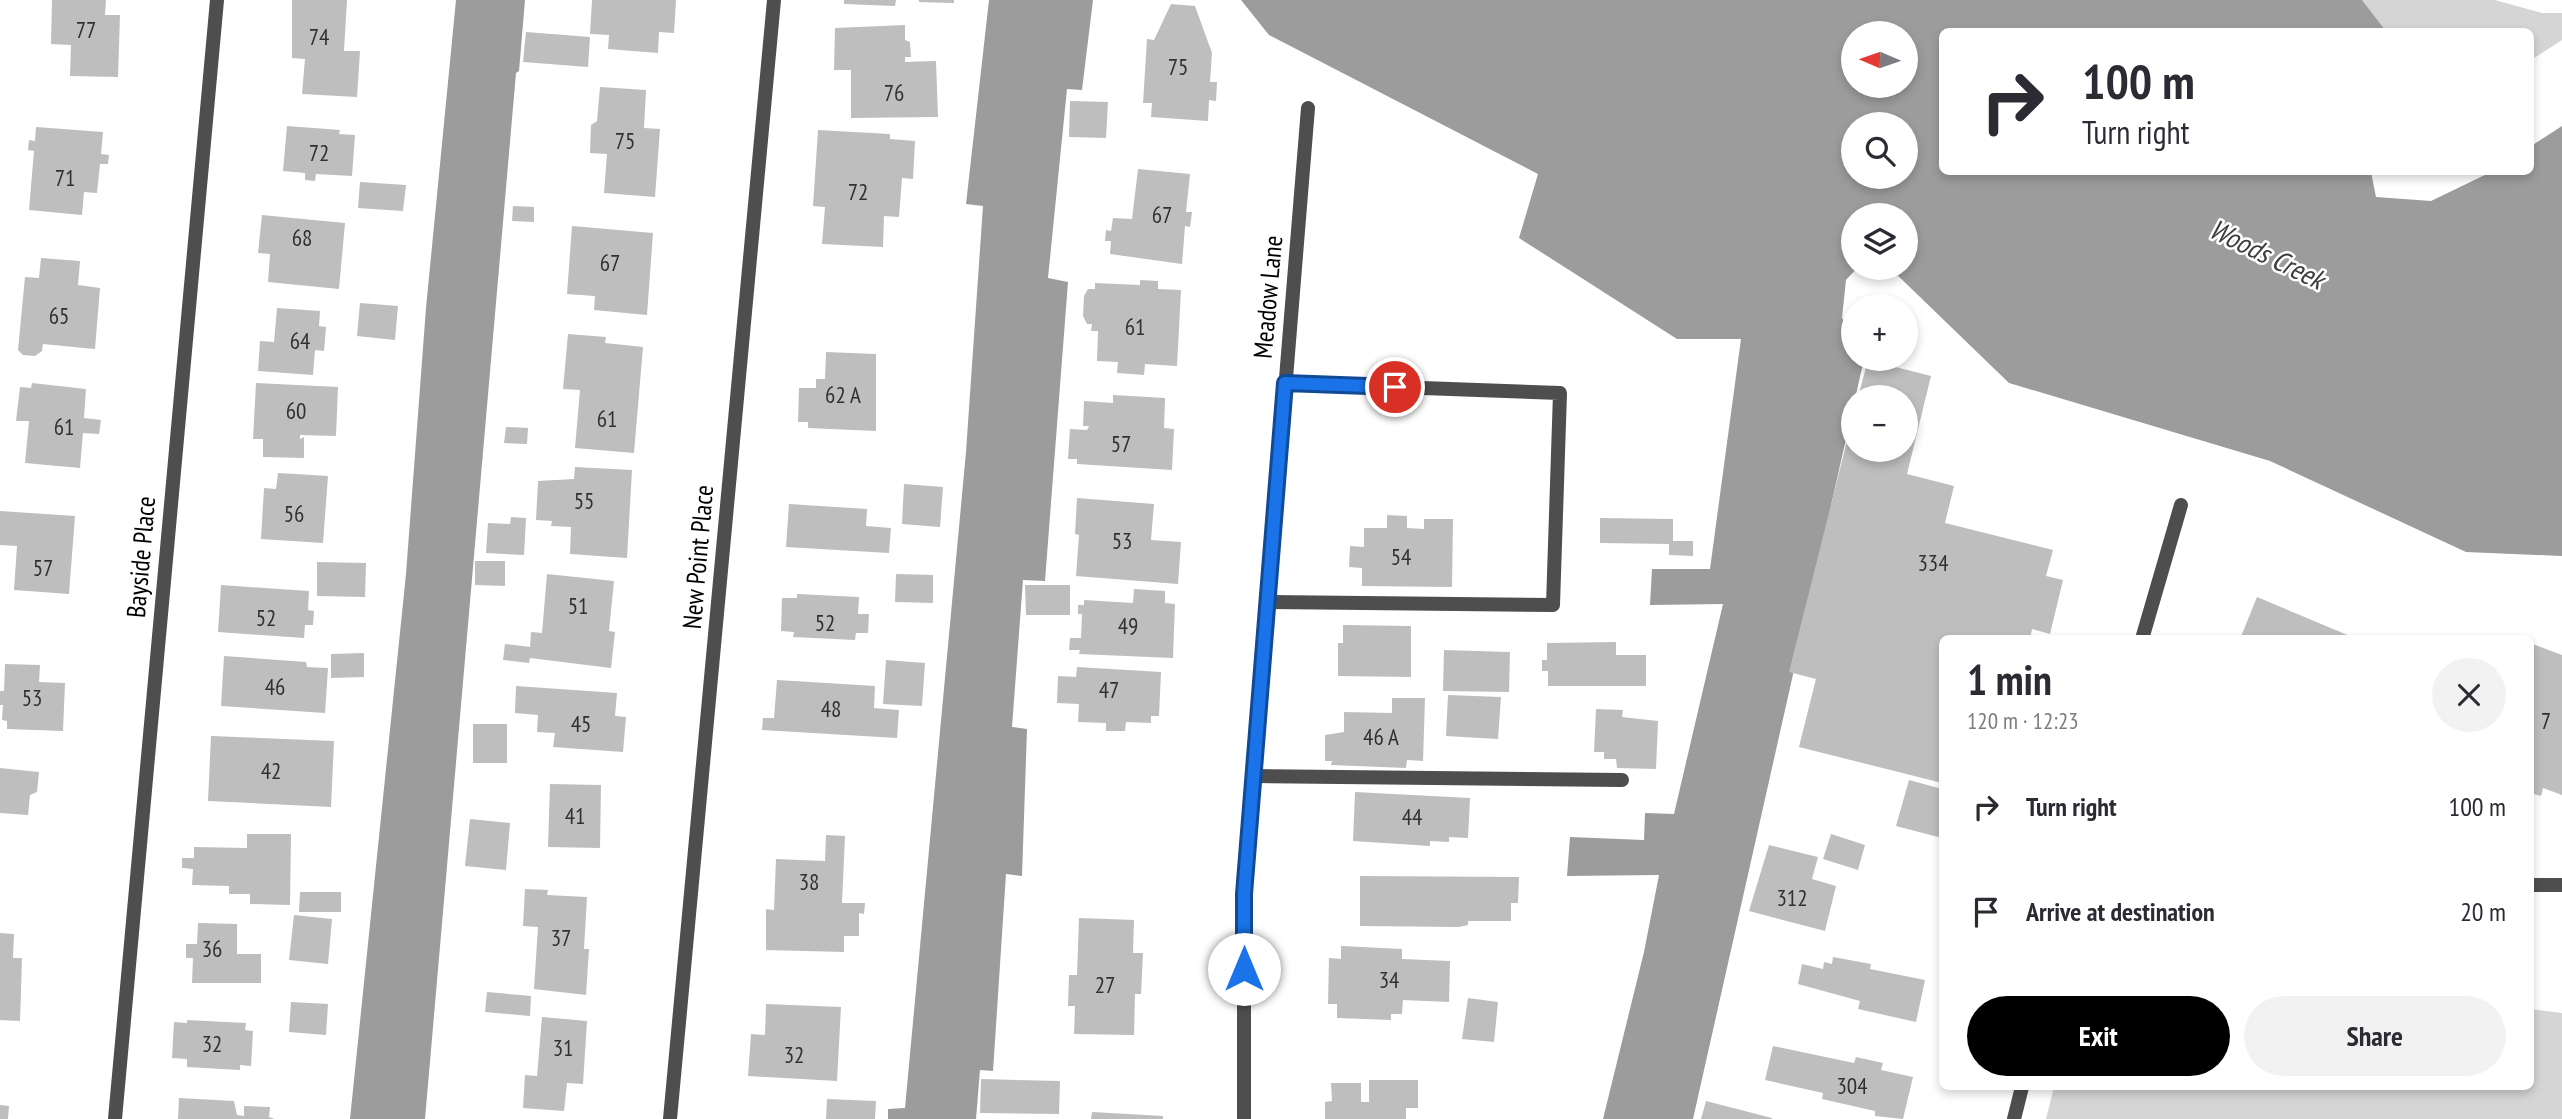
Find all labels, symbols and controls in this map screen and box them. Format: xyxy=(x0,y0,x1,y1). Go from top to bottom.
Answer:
house number: 77 xyxy=(76,15,96,44)
north arrow xyxy=(1841,21,1918,98)
map controls xyxy=(1841,21,1918,462)
house number: 74 xyxy=(309,22,329,51)
text: 100 m xyxy=(2082,49,2195,113)
house number: 75 xyxy=(1168,52,1188,81)
icon: right xyxy=(1967,56,2058,147)
house number: 76 xyxy=(884,78,904,107)
text: Turn right xyxy=(2082,111,2190,153)
button: search xyxy=(1841,112,1918,189)
house number: 75 xyxy=(615,126,635,155)
house number: 72 xyxy=(309,138,329,167)
house number: 71 xyxy=(55,163,75,192)
house number: 72 xyxy=(848,177,868,206)
house number: 67 xyxy=(1152,200,1172,229)
button: layers xyxy=(1841,203,1918,280)
water label: Woods Creek xyxy=(2204,210,2334,299)
house number: 68 xyxy=(292,223,312,252)
street label: Meadow Lane xyxy=(1246,234,1289,360)
house number: 67 xyxy=(600,248,620,277)
button: + xyxy=(1841,294,1918,371)
house number: 65 xyxy=(49,301,69,330)
house number: 61 xyxy=(1125,312,1145,341)
house number: 64 xyxy=(290,326,310,355)
pin xyxy=(1365,357,1425,417)
icon: arrive xyxy=(1376,368,1414,406)
house number: 62 A xyxy=(825,380,861,409)
button: − xyxy=(1841,385,1918,462)
house number: 60 xyxy=(286,396,306,425)
house number: 61 xyxy=(597,404,617,433)
house number: 61 xyxy=(54,412,74,441)
house number: 57 xyxy=(1111,429,1131,458)
street label: New Point Place xyxy=(675,484,720,630)
house number: 55 xyxy=(574,486,594,515)
street label: Bayside Place xyxy=(119,495,162,619)
house number: 56 xyxy=(284,499,304,528)
house number: 53 xyxy=(1112,526,1132,555)
house number: 54 xyxy=(1391,542,1411,571)
house number: 334 xyxy=(1917,548,1949,577)
house number: 57 xyxy=(33,553,53,582)
house number: 51 xyxy=(568,591,588,620)
house number: 52 xyxy=(256,603,276,632)
house number: 52 xyxy=(815,608,835,637)
house number: 49 xyxy=(1118,611,1138,640)
text: 1 min xyxy=(1967,652,2052,707)
button: close xyxy=(2432,658,2506,732)
house number: 46 xyxy=(265,672,285,701)
house number: 47 xyxy=(1099,675,1119,704)
house number: 53 xyxy=(22,683,42,712)
house number: 48 xyxy=(821,694,841,723)
text: 120 m · 12:23 xyxy=(1967,706,2079,735)
house number: 7 xyxy=(2541,706,2551,735)
house number: 45 xyxy=(571,709,591,738)
house number: 46 A xyxy=(1363,722,1399,751)
house number: 42 xyxy=(261,756,281,785)
icon: right xyxy=(1967,788,2005,826)
text: Turn right xyxy=(2026,790,2117,823)
text: 100 m xyxy=(2448,790,2506,823)
house number: 41 xyxy=(565,801,585,830)
house number: 44 xyxy=(1402,802,1422,831)
house number: 38 xyxy=(799,867,819,896)
house number: 312 xyxy=(1776,883,1808,912)
icon: arrive xyxy=(1967,893,2005,931)
text: Arrive at destination xyxy=(2026,895,2215,928)
text: 20 m xyxy=(2460,895,2506,928)
house number: 37 xyxy=(551,923,571,952)
position arrow xyxy=(1207,932,1281,1006)
house number: 36 xyxy=(202,934,222,963)
house number: 34 xyxy=(1379,965,1399,994)
house number: 27 xyxy=(1095,970,1115,999)
button: Exit xyxy=(1967,996,2230,1076)
button: Share xyxy=(2244,996,2506,1076)
house number: 32 xyxy=(202,1029,222,1058)
house number: 31 xyxy=(553,1033,573,1062)
house number: 32 xyxy=(784,1040,804,1069)
house number: 304 xyxy=(1836,1071,1868,1100)

